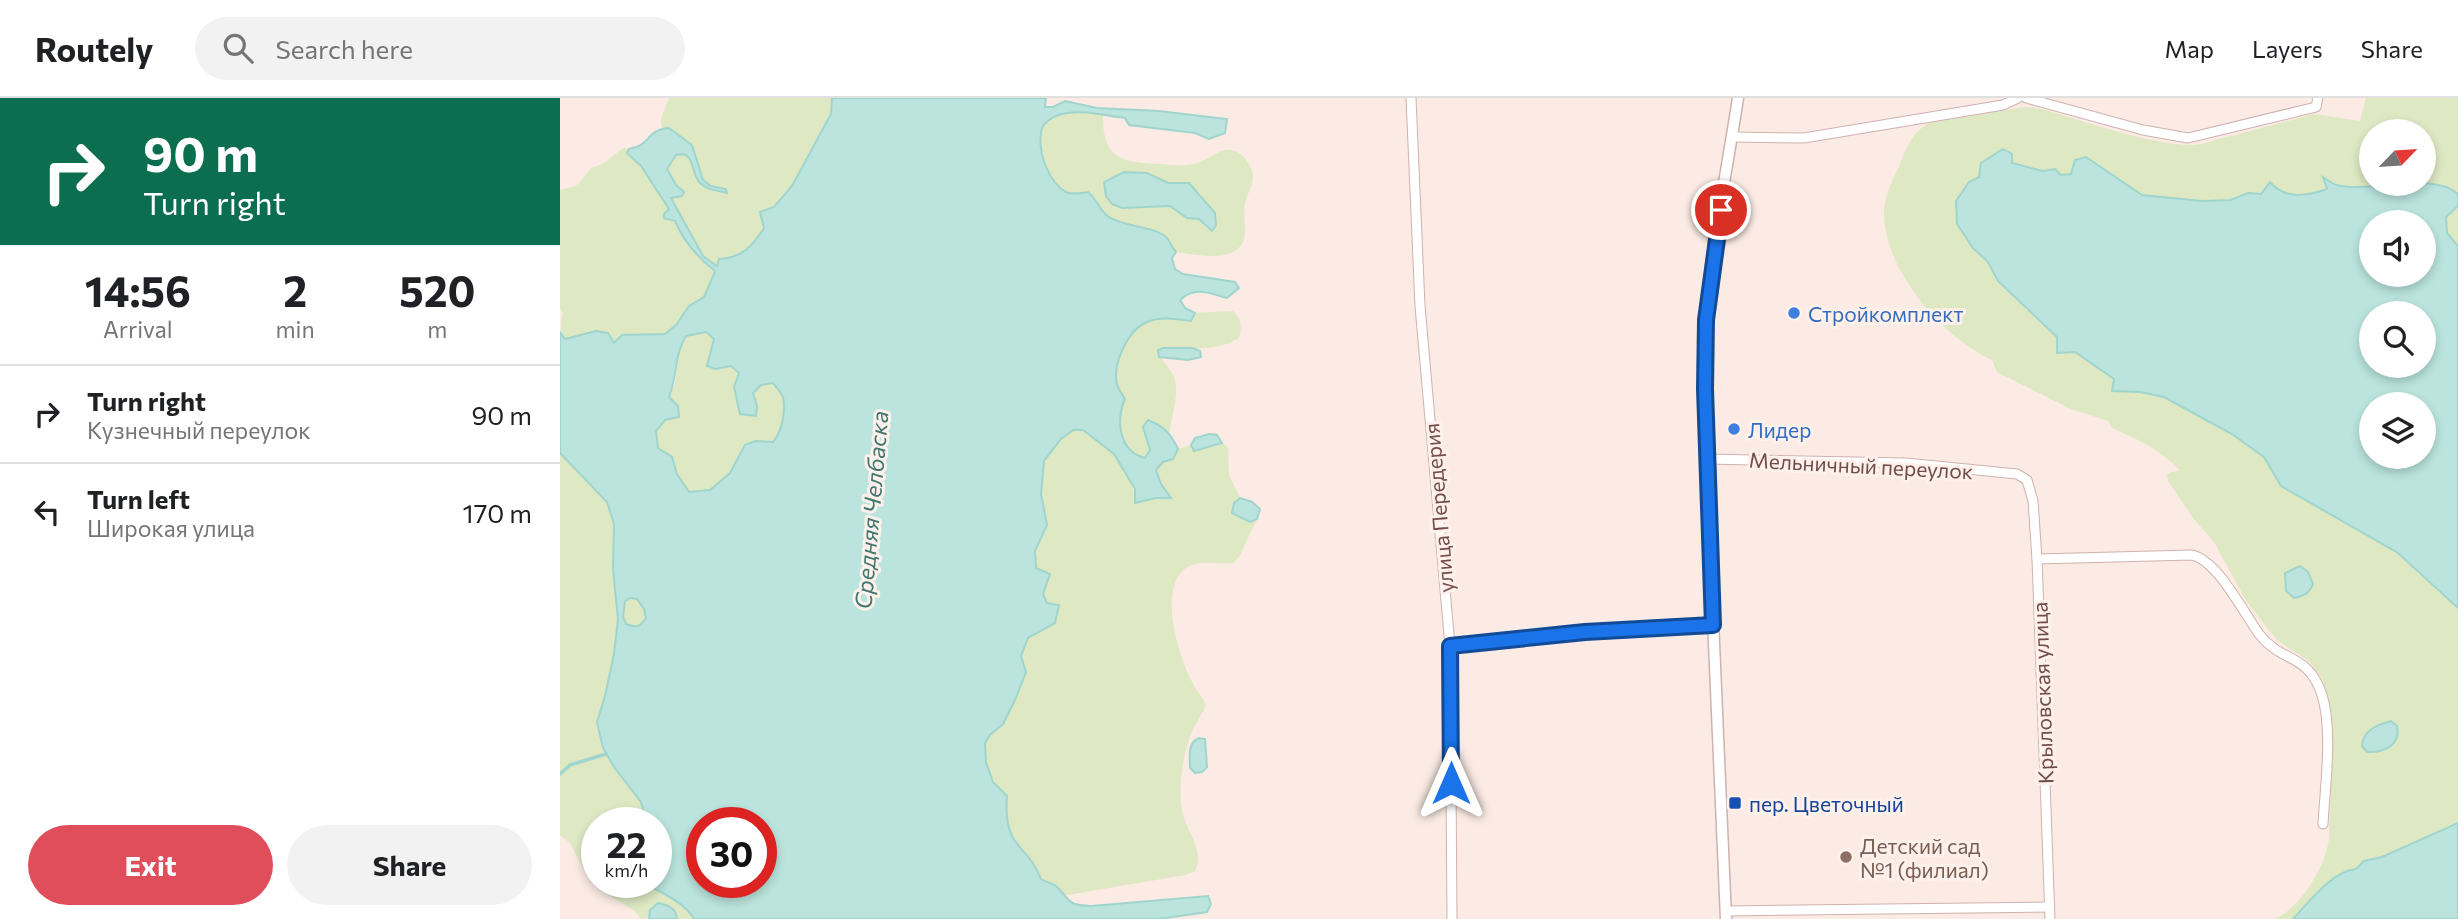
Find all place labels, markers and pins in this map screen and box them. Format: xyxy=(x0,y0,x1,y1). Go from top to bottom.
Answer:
pin xyxy=(1691,180,1751,240)
place label: Стройкомплект xyxy=(1808,301,1963,326)
marker: Стройкомплект xyxy=(1786,305,1802,321)
place label: Лидер xyxy=(1748,417,1811,442)
marker: Лидер xyxy=(1726,421,1742,437)
place label: пер. Цветочный xyxy=(1749,791,1904,816)
marker: пер. Цветочный xyxy=(1727,795,1743,811)
place label: Детский сад №1 (филиал) xyxy=(1860,833,1989,882)
marker: Детский сад №1 (филиал) xyxy=(1838,849,1854,865)

